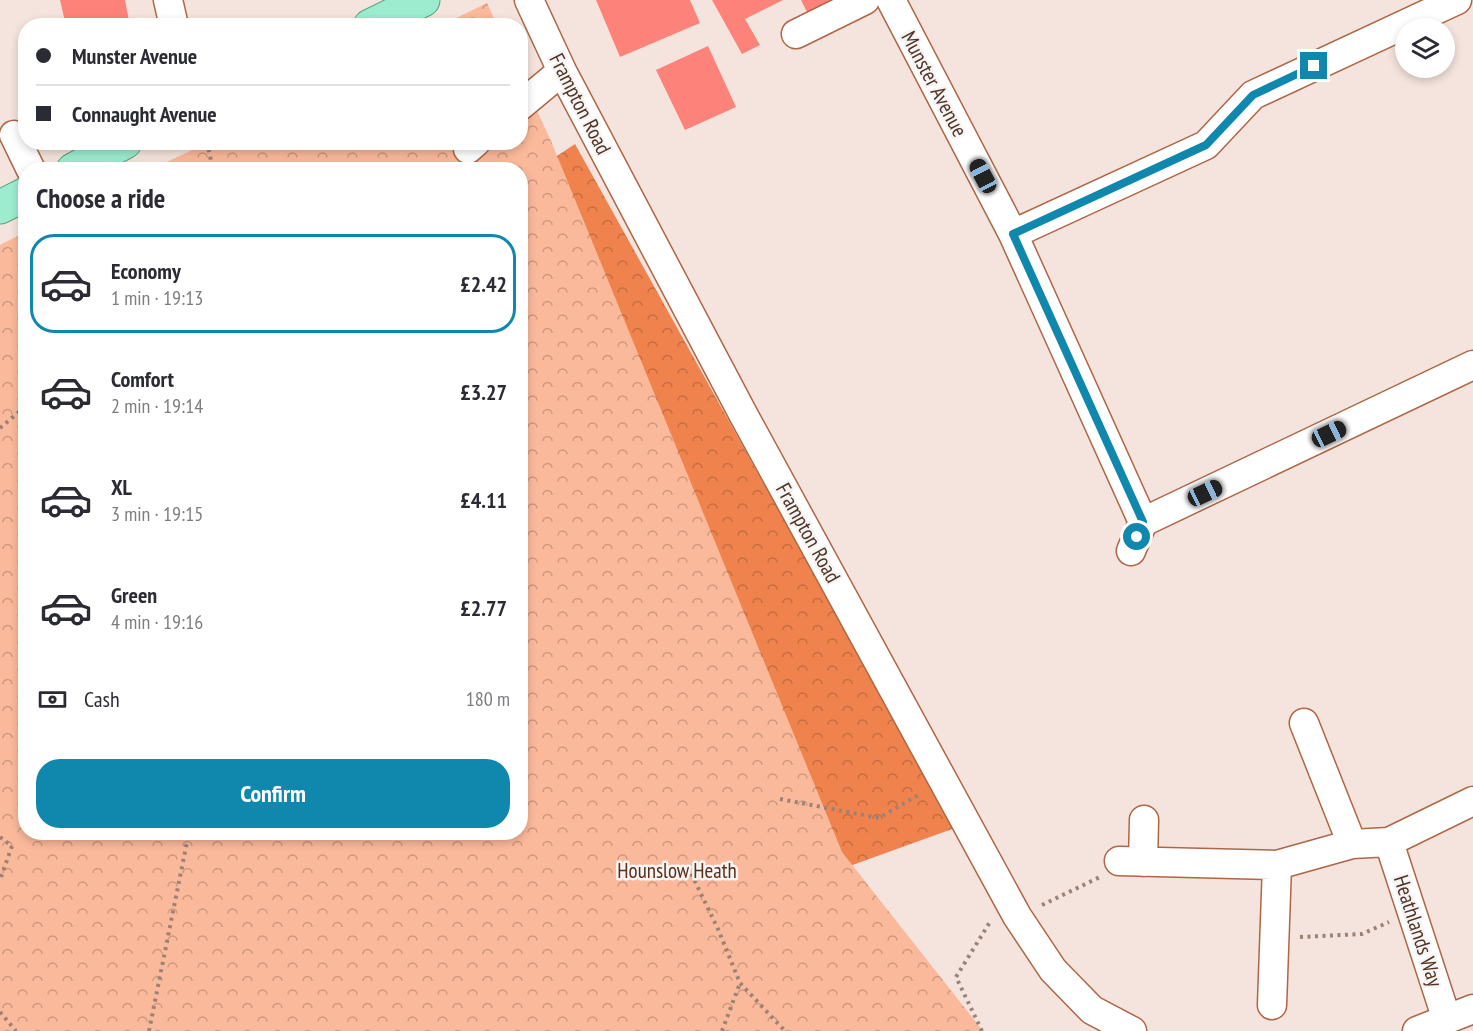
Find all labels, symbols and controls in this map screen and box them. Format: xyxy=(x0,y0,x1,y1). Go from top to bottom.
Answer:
map controls xyxy=(1395,18,1455,78)
button: layers xyxy=(1395,18,1455,78)
street label: Munster Avenue xyxy=(895,26,974,141)
text: Munster Avenue xyxy=(72,42,197,70)
street label: Frampton Road xyxy=(543,49,617,159)
route end xyxy=(1300,52,1327,79)
text: Connaught Avenue xyxy=(72,100,217,128)
car xyxy=(967,156,999,196)
text: Choose a ride xyxy=(36,181,165,215)
icon: car xyxy=(39,257,93,311)
text: Economy xyxy=(111,257,181,285)
text: £2.42 xyxy=(460,270,507,298)
text: 1 min · 19:13 xyxy=(111,285,203,311)
icon: car xyxy=(39,365,93,419)
text: Comfort xyxy=(111,365,174,393)
text: £3.27 xyxy=(460,378,507,406)
text: 2 min · 19:14 xyxy=(111,393,203,419)
car xyxy=(1309,418,1349,450)
icon: car xyxy=(39,473,93,527)
text: XL xyxy=(111,473,132,501)
car xyxy=(1185,477,1225,509)
street label: Frampton Road xyxy=(770,478,847,587)
text: £4.11 xyxy=(460,486,507,514)
text: 3 min · 19:15 xyxy=(111,501,203,527)
route start xyxy=(1123,523,1150,550)
icon: car xyxy=(39,581,93,635)
text: Green xyxy=(111,581,157,609)
text: £2.77 xyxy=(460,594,507,622)
text: 4 min · 19:16 xyxy=(111,609,203,635)
icon: cash xyxy=(36,683,69,716)
text: Cash xyxy=(84,685,120,713)
text: 180 m xyxy=(466,686,510,712)
button: Confirm xyxy=(36,759,510,828)
park label: Hounslow Heath xyxy=(617,857,737,884)
street label: Heathlands Way xyxy=(1388,872,1449,990)

